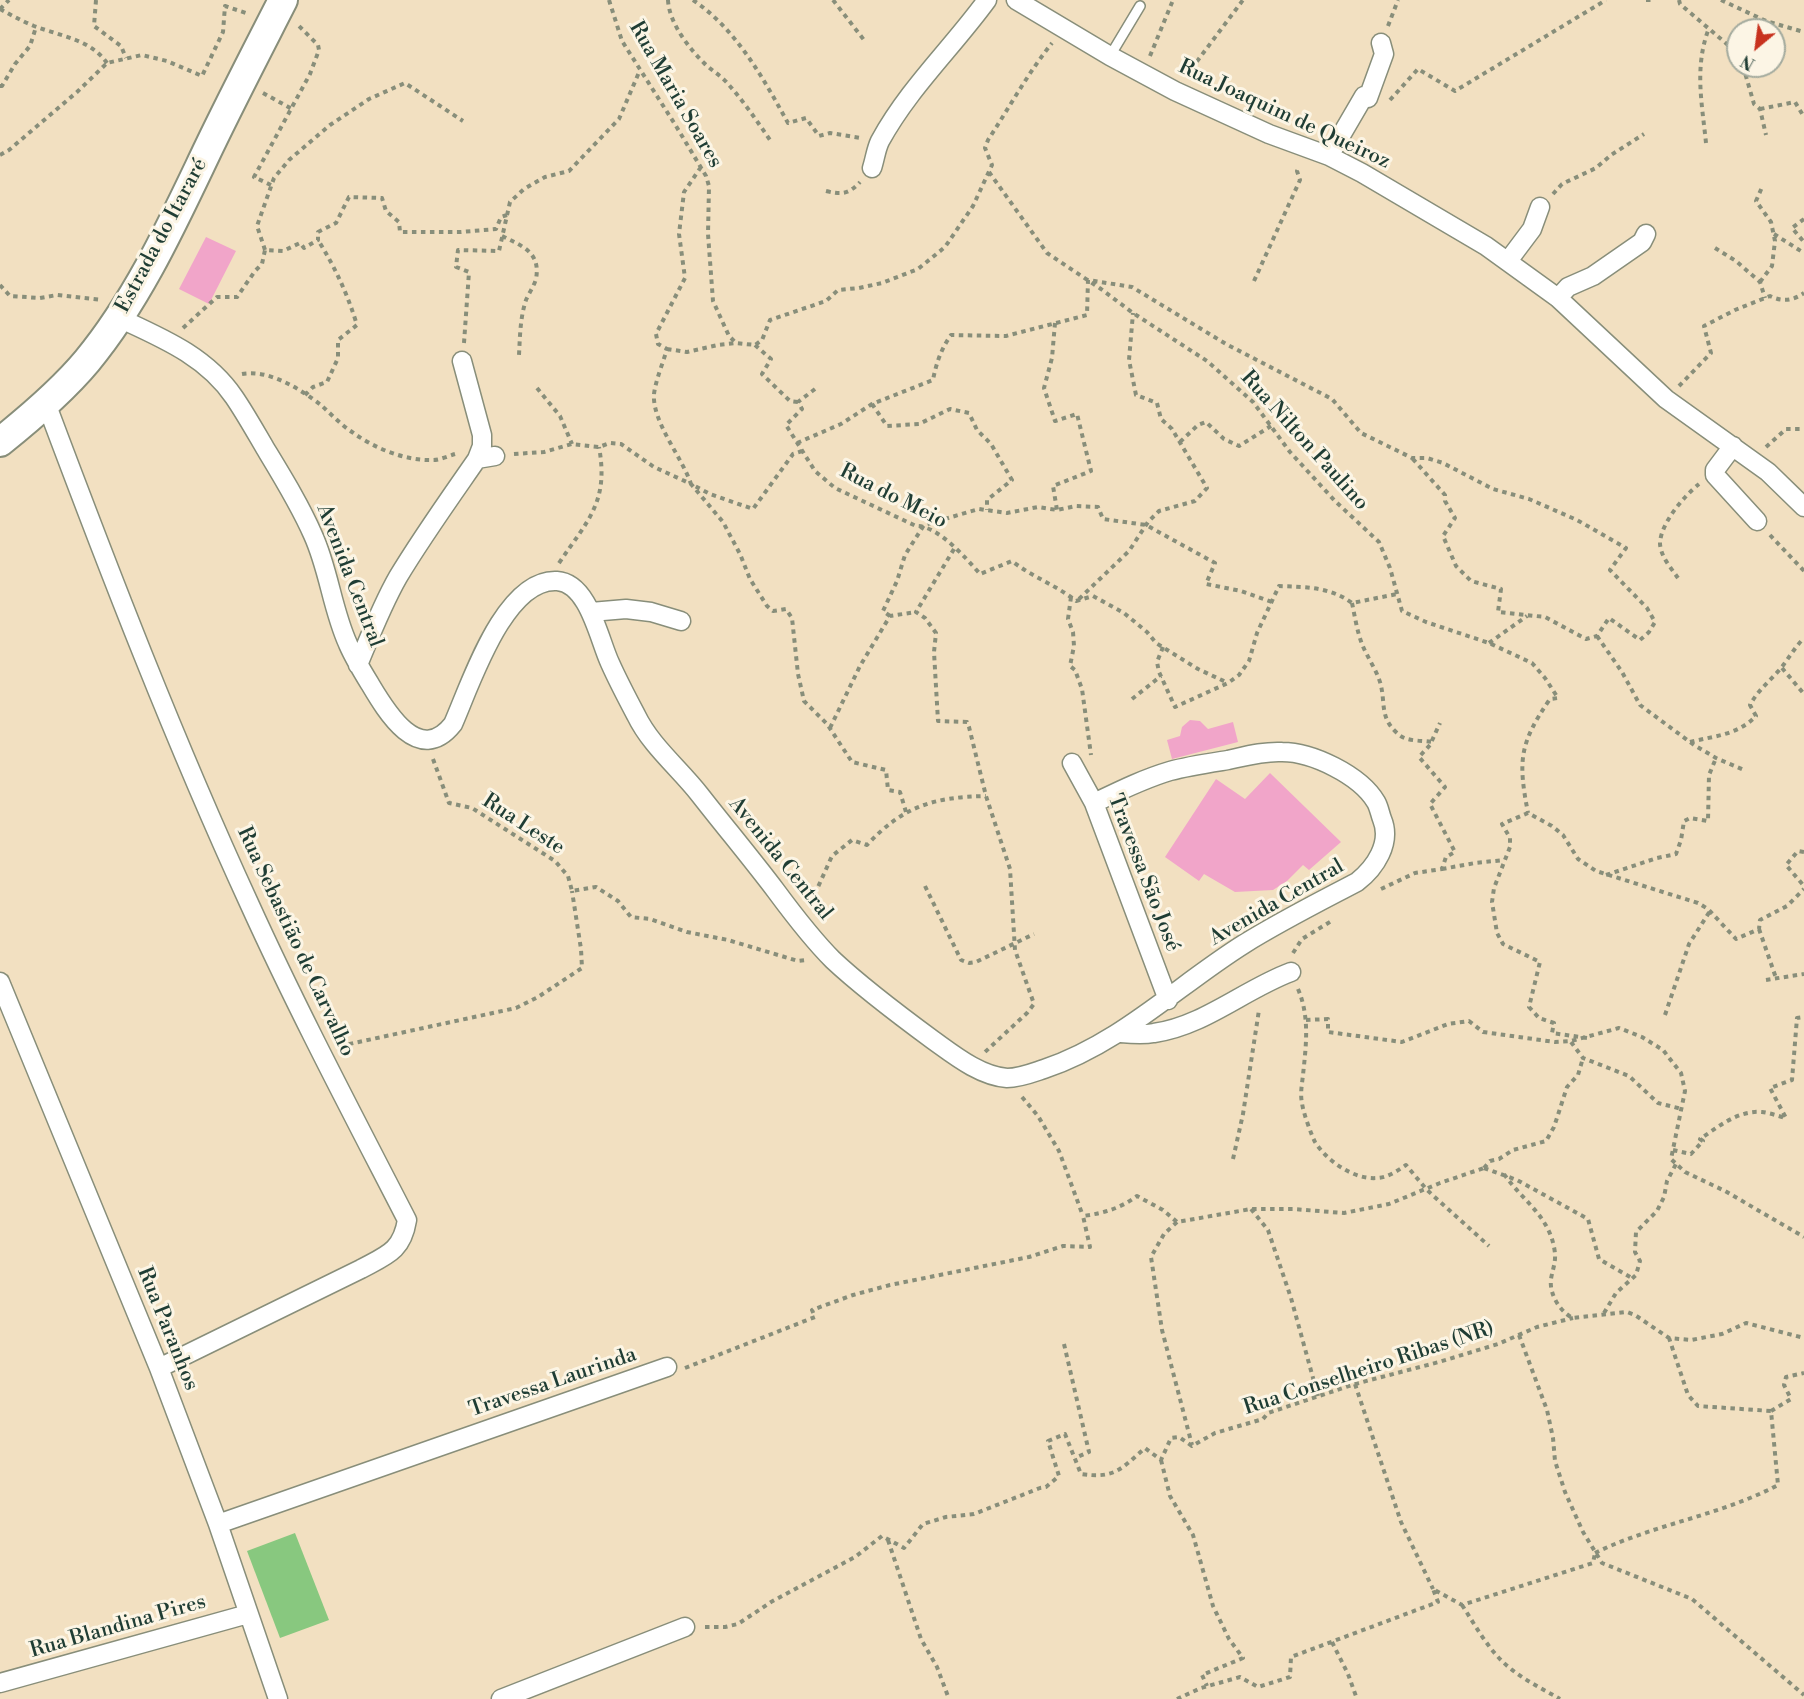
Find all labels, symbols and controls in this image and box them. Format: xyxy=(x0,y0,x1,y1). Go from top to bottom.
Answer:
street label: Rua Maria Soares xyxy=(623,17,727,173)
north arrow xyxy=(1726,18,1786,78)
text: N xyxy=(1738,50,1759,74)
street label: Rua Joaquim de Queiroz xyxy=(1174,55,1394,175)
street label: Estrada do Itararé xyxy=(111,154,213,318)
street label: Rua Nilton Paulino xyxy=(1235,366,1373,516)
street label: Rua do Meio xyxy=(835,459,951,535)
street label: Avenida Central xyxy=(310,501,388,651)
street label: Rua Leste xyxy=(477,789,569,861)
street label: Travessa São José xyxy=(1101,791,1185,955)
street label: Avenida Central xyxy=(723,792,837,926)
street label: Rua Sebastião de Carvalho xyxy=(231,823,359,1061)
street label: Avenida Central xyxy=(1205,854,1349,952)
street label: Rua Paranhos xyxy=(131,1264,203,1394)
street label: Rua Conselheiro Ribas (NR) xyxy=(1241,1317,1497,1421)
street label: Travessa Laurinda xyxy=(466,1343,640,1423)
street label: Rua Blandina Pires xyxy=(27,1590,209,1664)

